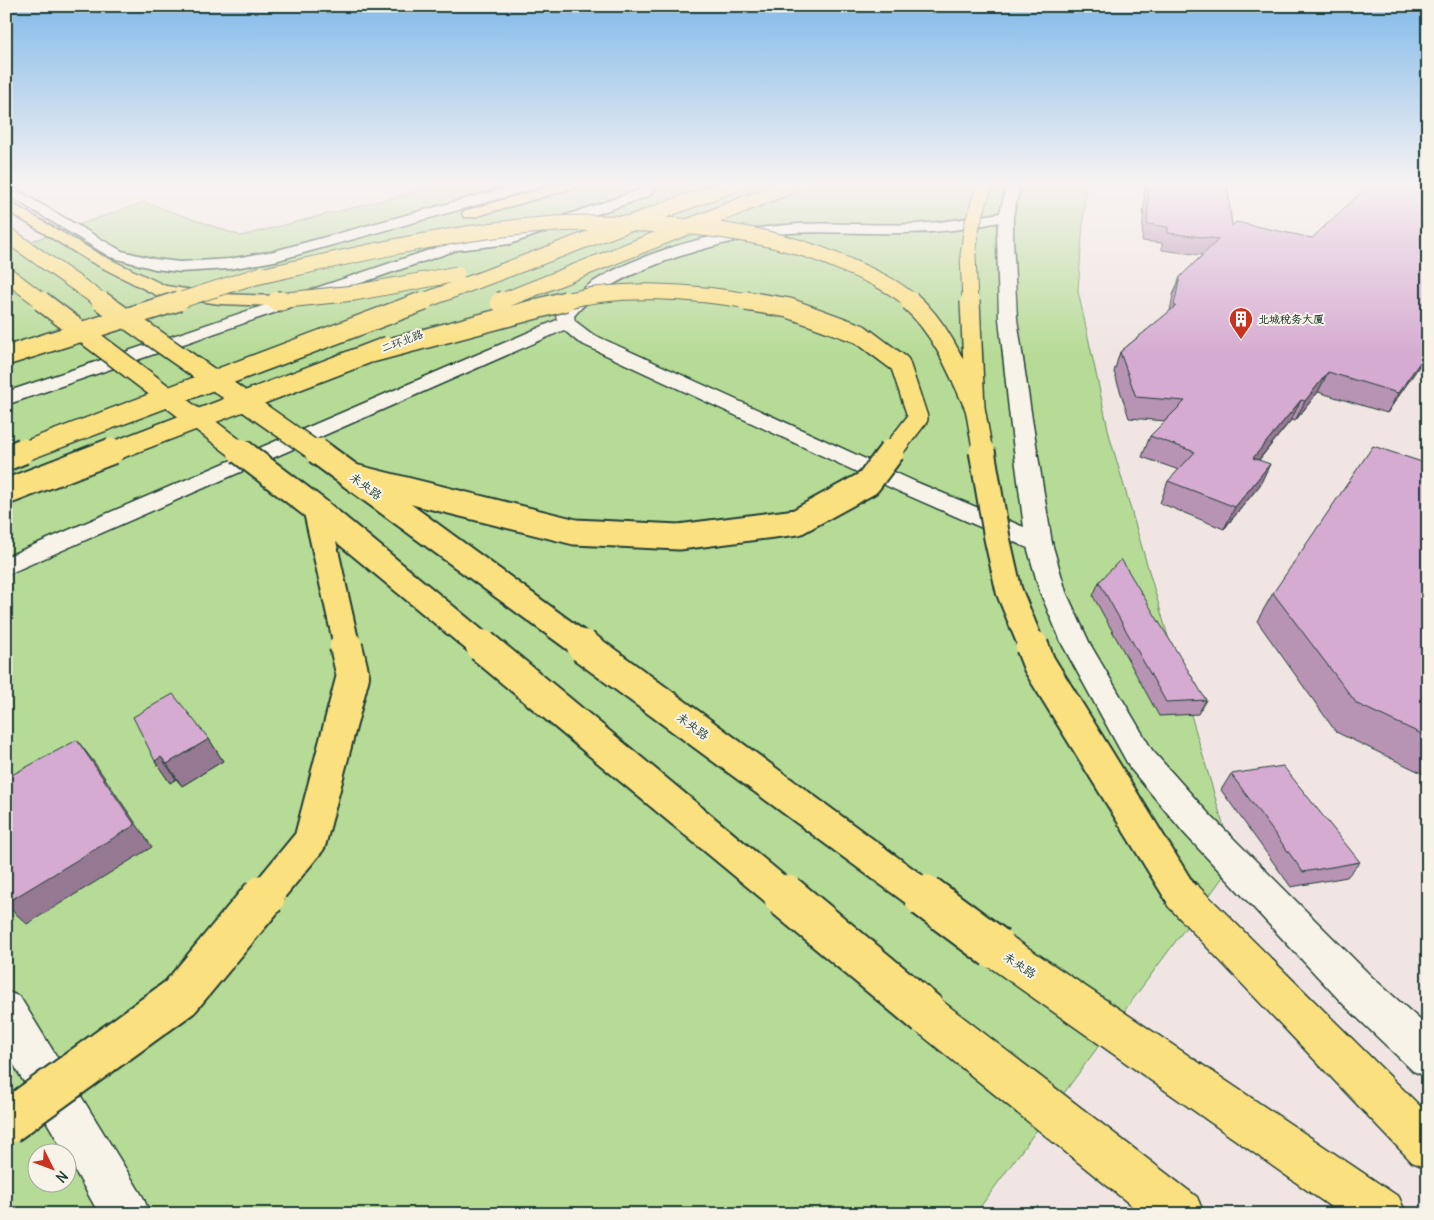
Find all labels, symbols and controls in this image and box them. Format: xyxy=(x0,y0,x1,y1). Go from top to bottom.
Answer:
building icon: 北城税务大厦 xyxy=(1228,306,1254,340)
place label: 北城税务大厦 xyxy=(1258,312,1324,326)
street label: 二环北路 xyxy=(379,327,425,355)
street label: 未央路 xyxy=(347,469,385,503)
street label: 未央路 xyxy=(674,709,712,743)
street label: 未央路 xyxy=(1001,949,1039,981)
north arrow xyxy=(28,1142,78,1192)
text: N xyxy=(52,1167,72,1186)

